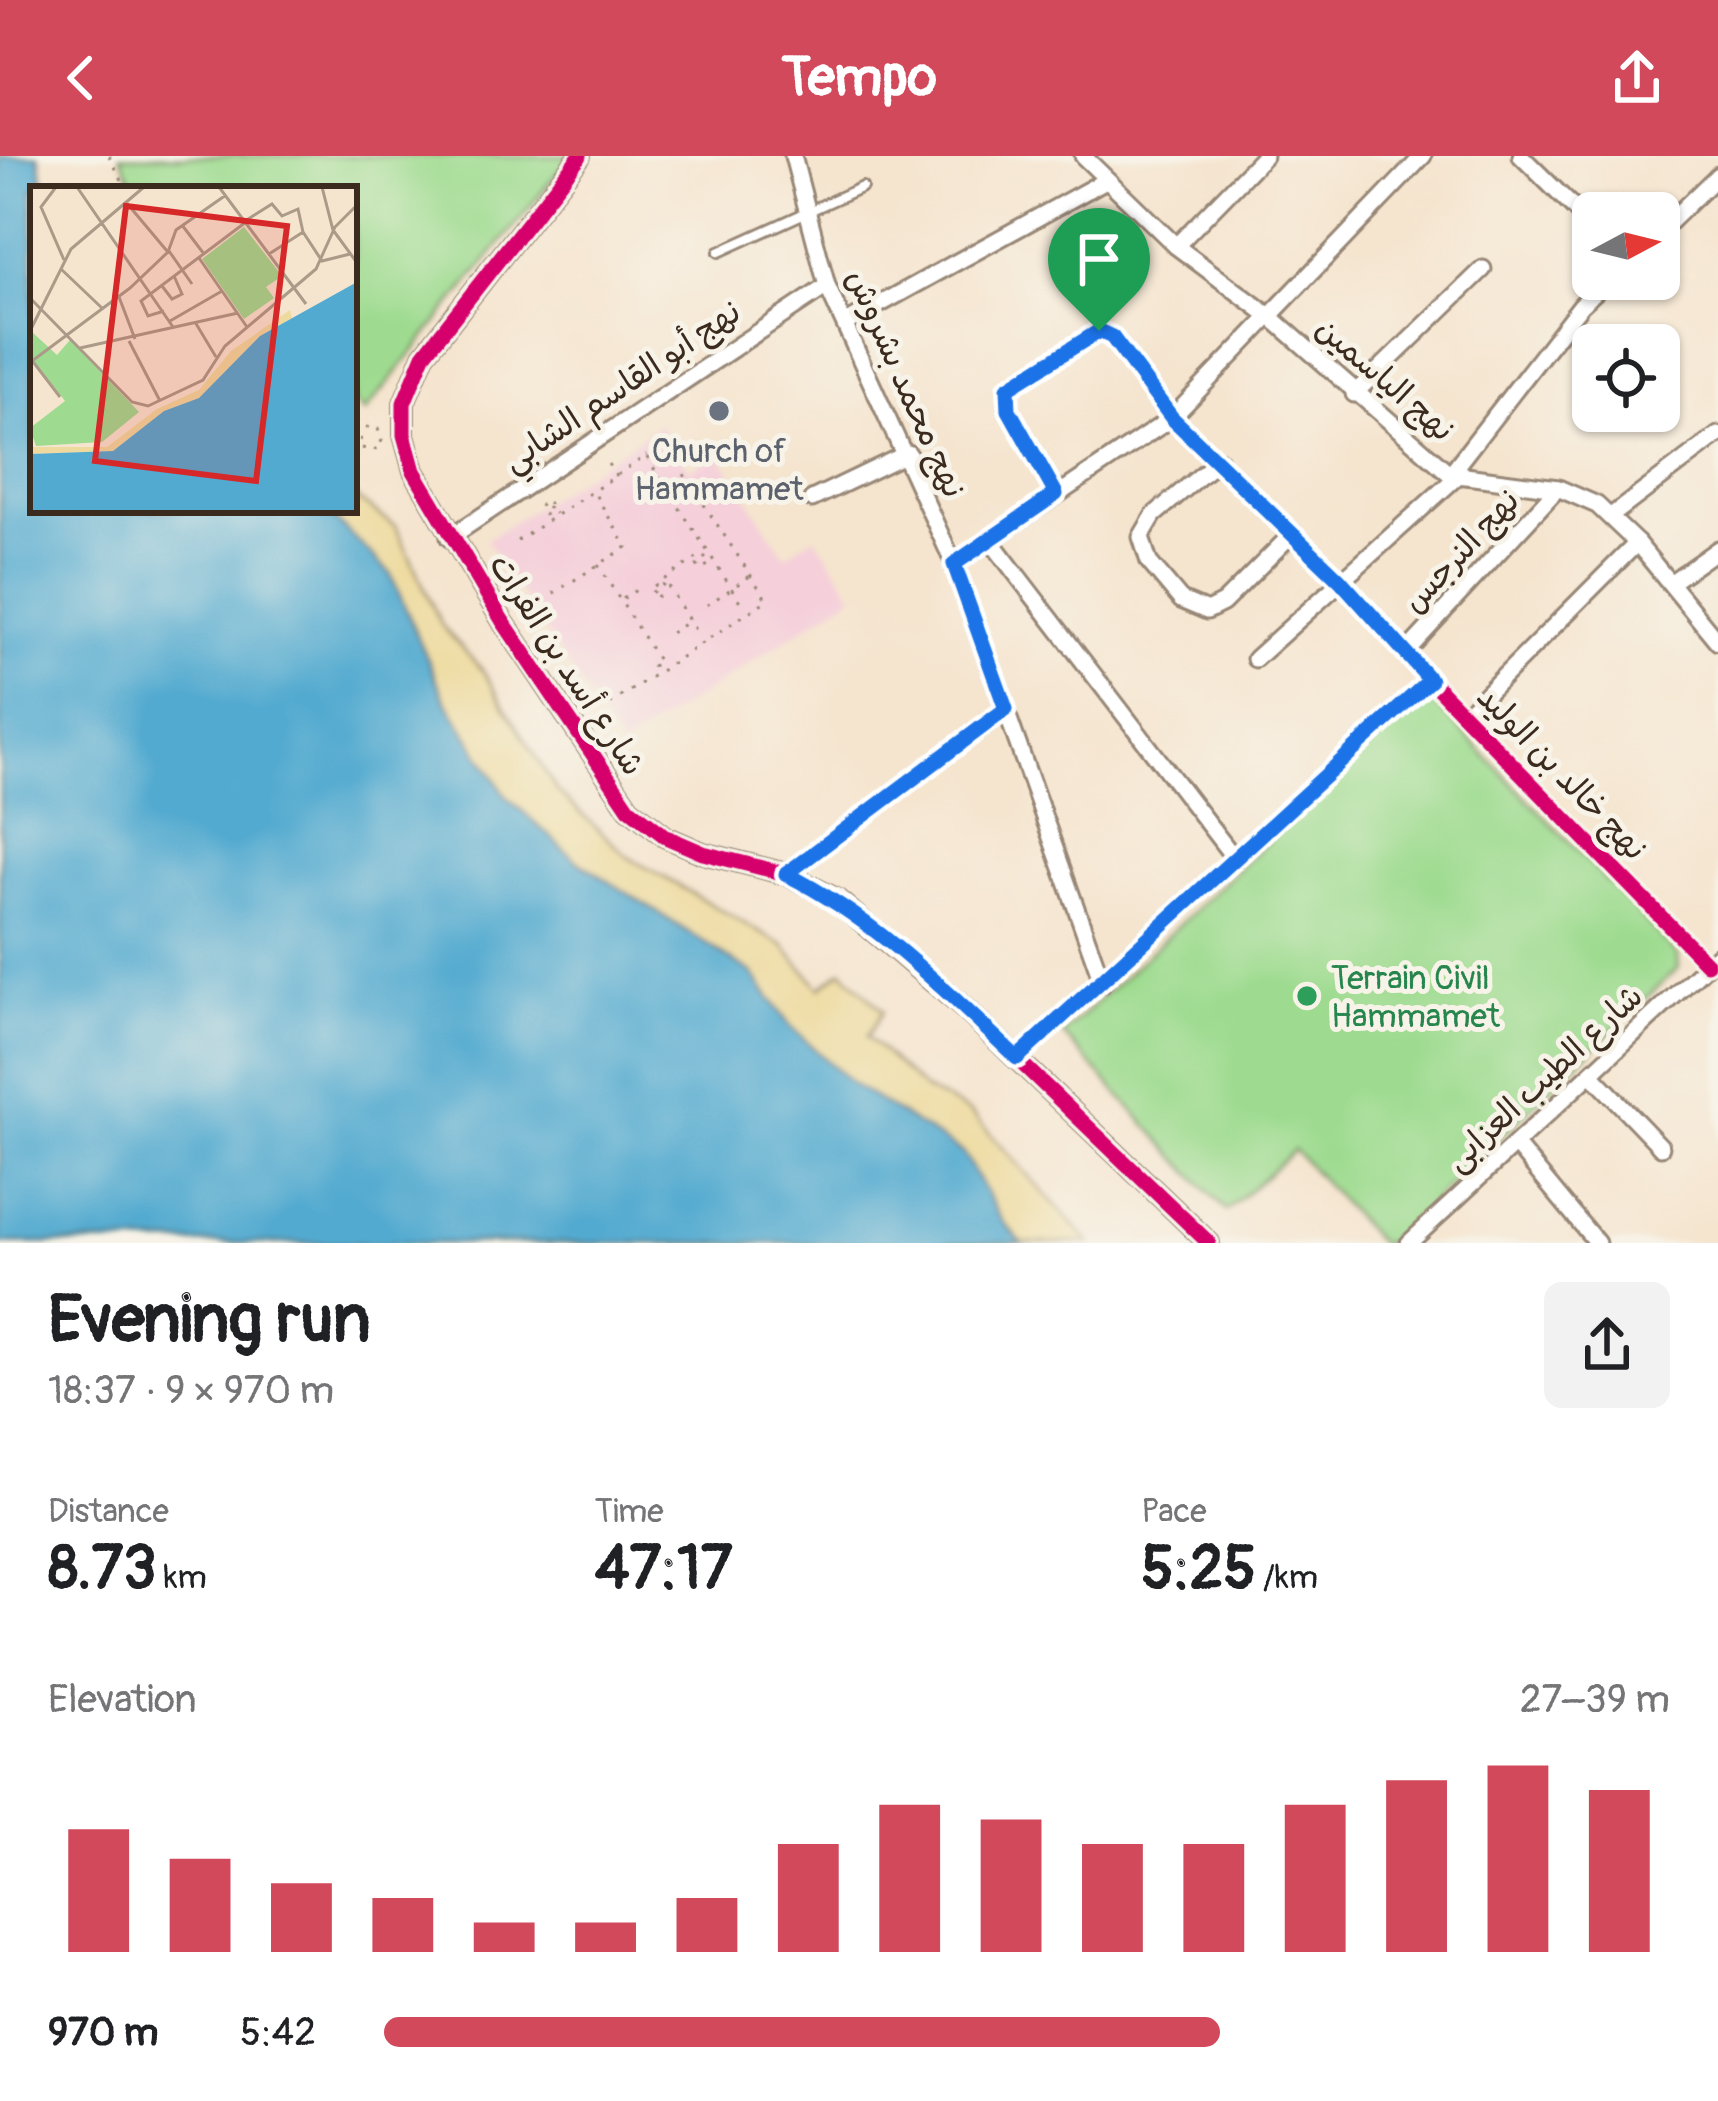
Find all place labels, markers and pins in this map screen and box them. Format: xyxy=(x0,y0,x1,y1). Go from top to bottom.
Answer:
pin xyxy=(1048,208,1150,331)
marker: Church of Hammamet xyxy=(706,398,732,424)
place label: Church of Hammamet xyxy=(634,431,804,510)
place label: Terrain Civil Hammamet xyxy=(1331,958,1501,1037)
marker: Terrain Civil Hammamet xyxy=(1294,983,1320,1009)

